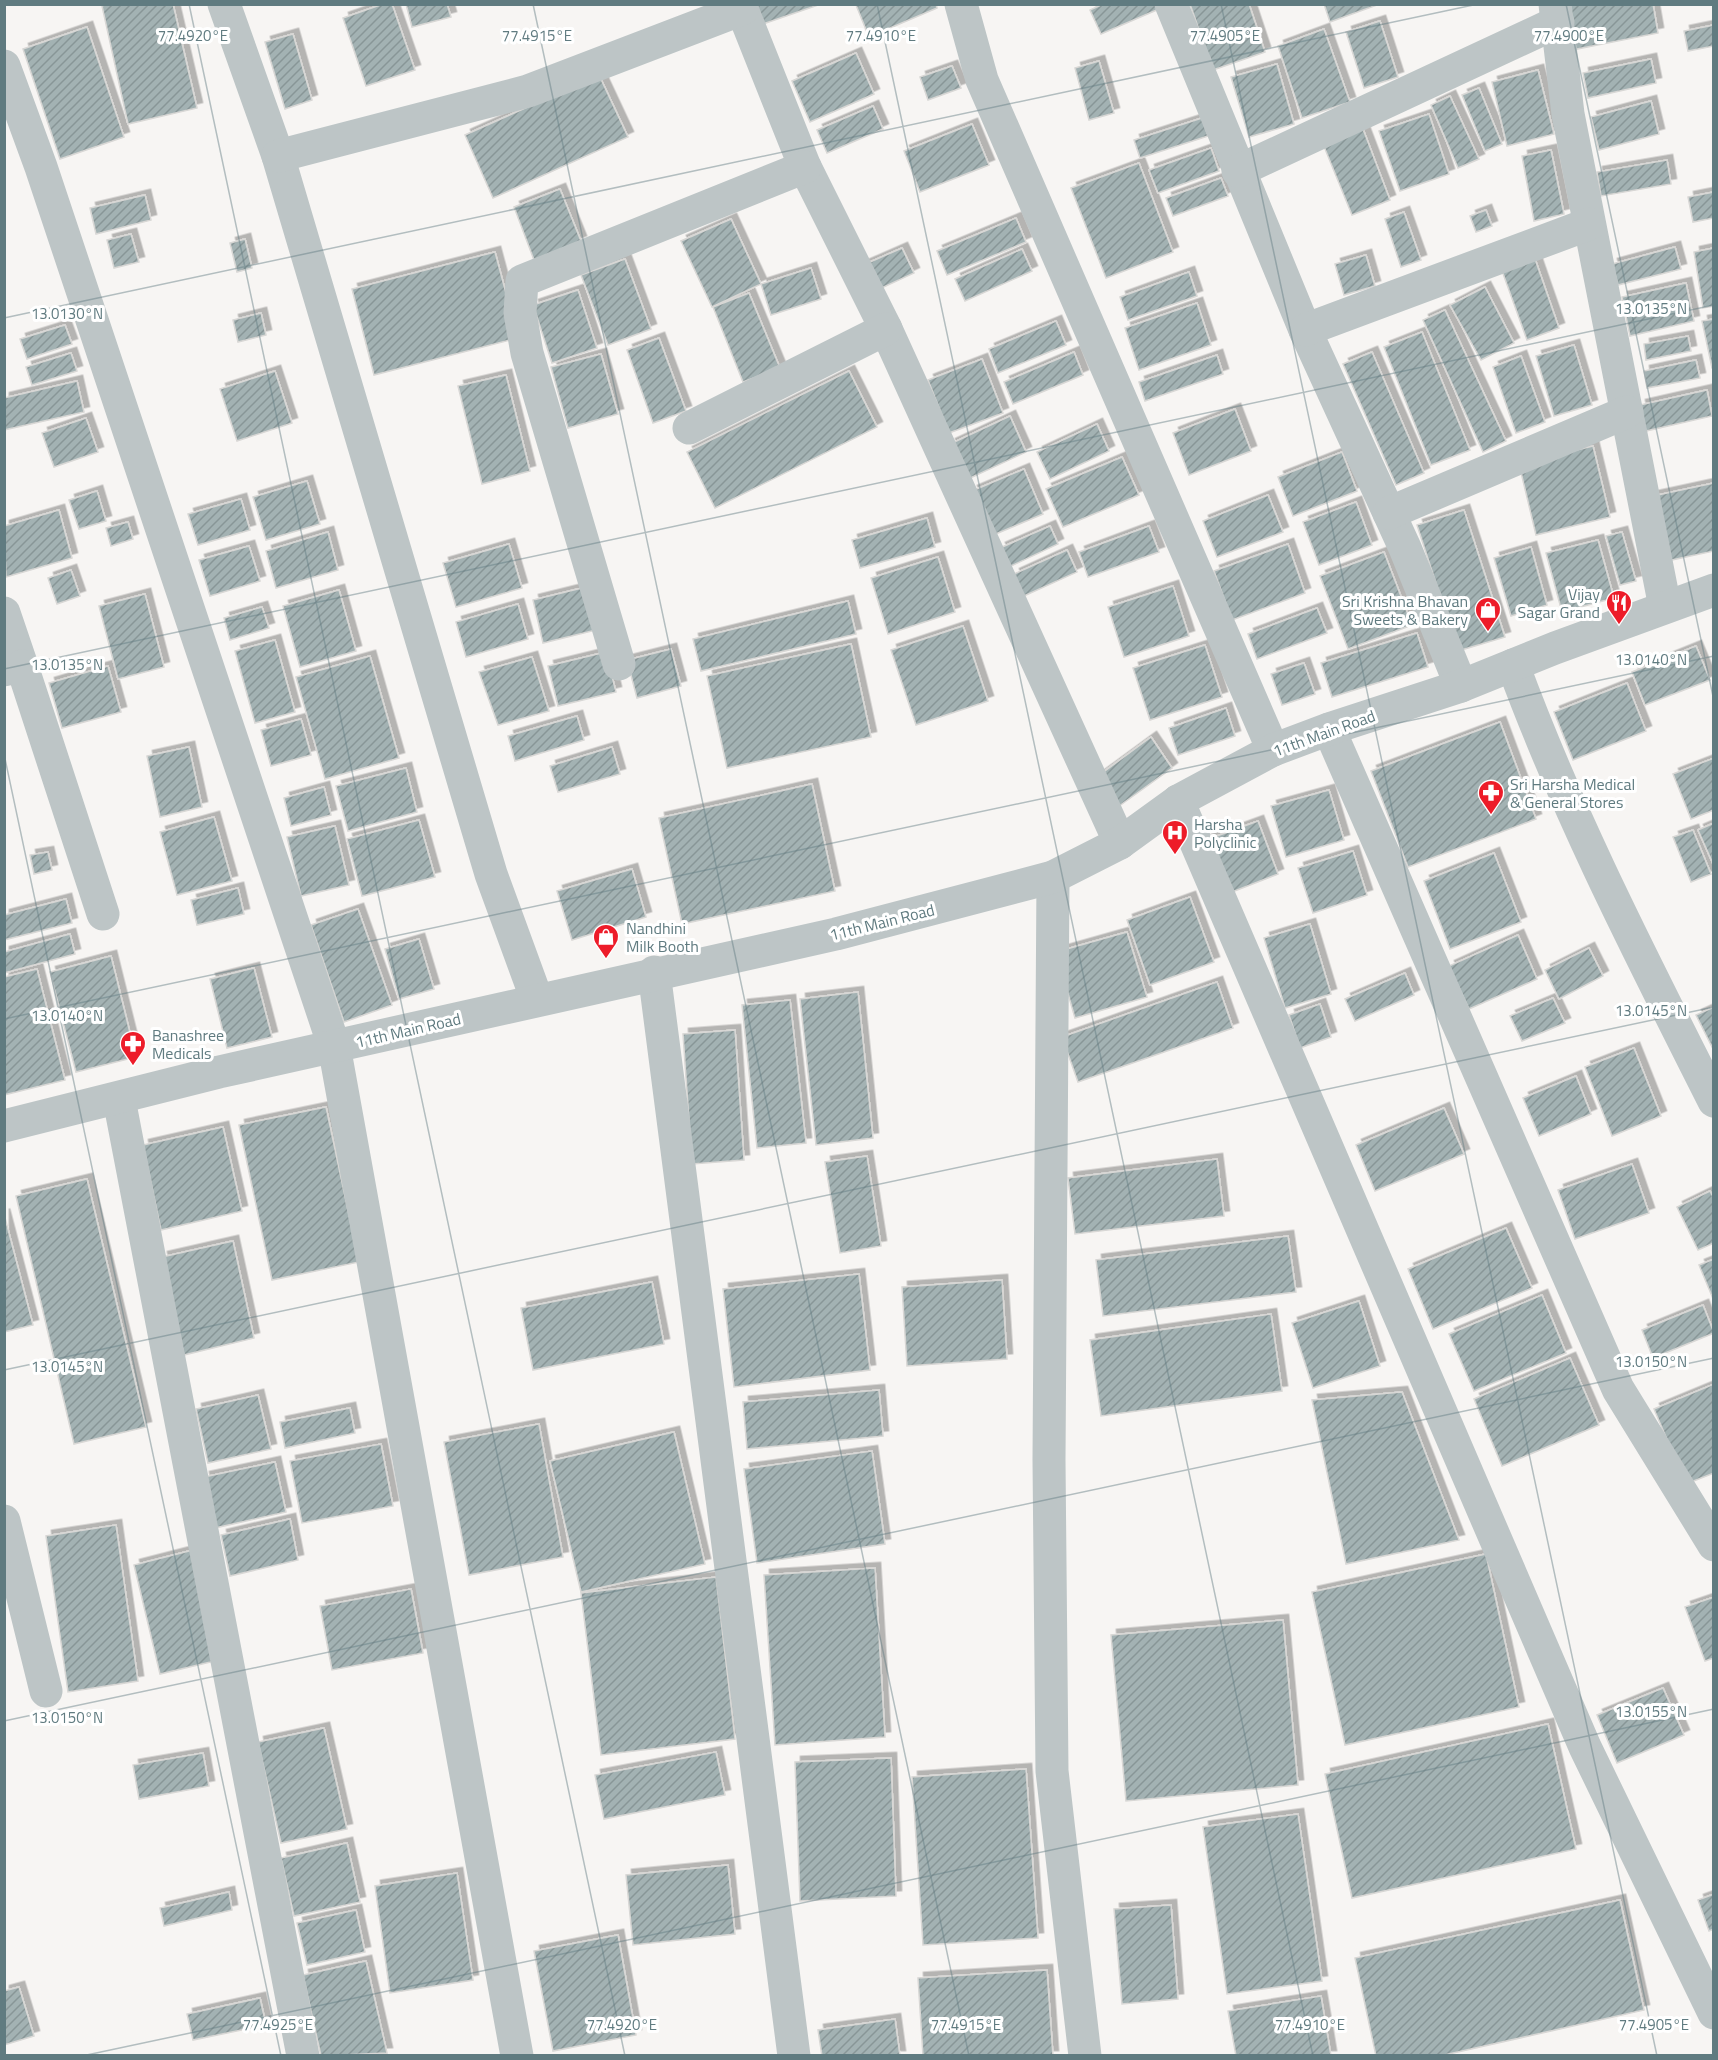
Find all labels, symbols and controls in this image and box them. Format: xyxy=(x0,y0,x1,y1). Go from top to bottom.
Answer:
text: 77.4920°E xyxy=(158,24,228,47)
text: 77.4915°E xyxy=(502,24,572,47)
text: 77.4910°E xyxy=(846,24,916,47)
text: 77.4905°E xyxy=(1190,24,1260,47)
text: 77.4900°E xyxy=(1534,24,1604,47)
text: 13.0135°N xyxy=(1615,297,1687,320)
text: 13.0130°N xyxy=(31,302,103,325)
place label: Vijay Sagar Grand xyxy=(1518,582,1600,624)
restaurant icon: Vijay Sagar Grand xyxy=(1604,588,1634,626)
place label: Sri Krishna Bhavan Sweets & Bakery xyxy=(1342,589,1468,631)
shop icon: Sri Krishna Bhavan Sweets & Bakery xyxy=(1473,595,1503,633)
text: 13.0140°N xyxy=(1615,648,1687,671)
text: 13.0135°N xyxy=(31,653,103,676)
street label: 11th Main Road xyxy=(1269,703,1379,763)
place label: Sri Harsha Medical & General Stores xyxy=(1510,772,1635,814)
pharmacy icon: Sri Harsha Medical & General Stores xyxy=(1476,778,1506,816)
place label: Harsha Polyclinic xyxy=(1194,812,1256,854)
hospital icon: Harsha Polyclinic xyxy=(1160,818,1190,856)
street label: 11th Main Road xyxy=(827,897,937,947)
place label: Nandhini Milk Booth xyxy=(626,916,699,958)
shop icon: Nandhini Milk Booth xyxy=(591,922,621,960)
text: 13.0145°N xyxy=(1615,999,1687,1022)
text: 13.0140°N xyxy=(31,1004,103,1027)
street label: 11th Main Road xyxy=(353,1006,463,1054)
place label: Banashree Medicals xyxy=(152,1023,224,1065)
pharmacy icon: Banashree Medicals xyxy=(118,1029,148,1067)
text: 13.0150°N xyxy=(1615,1350,1687,1373)
text: 13.0145°N xyxy=(31,1355,103,1378)
text: 13.0155°N xyxy=(1615,1700,1687,1723)
text: 13.0150°N xyxy=(31,1706,103,1729)
text: 77.4925°E xyxy=(243,2013,313,2036)
text: 77.4920°E xyxy=(587,2013,657,2036)
text: 77.4915°E xyxy=(931,2013,1001,2036)
text: 77.4910°E xyxy=(1275,2013,1345,2036)
text: 77.4905°E xyxy=(1619,2013,1689,2036)

